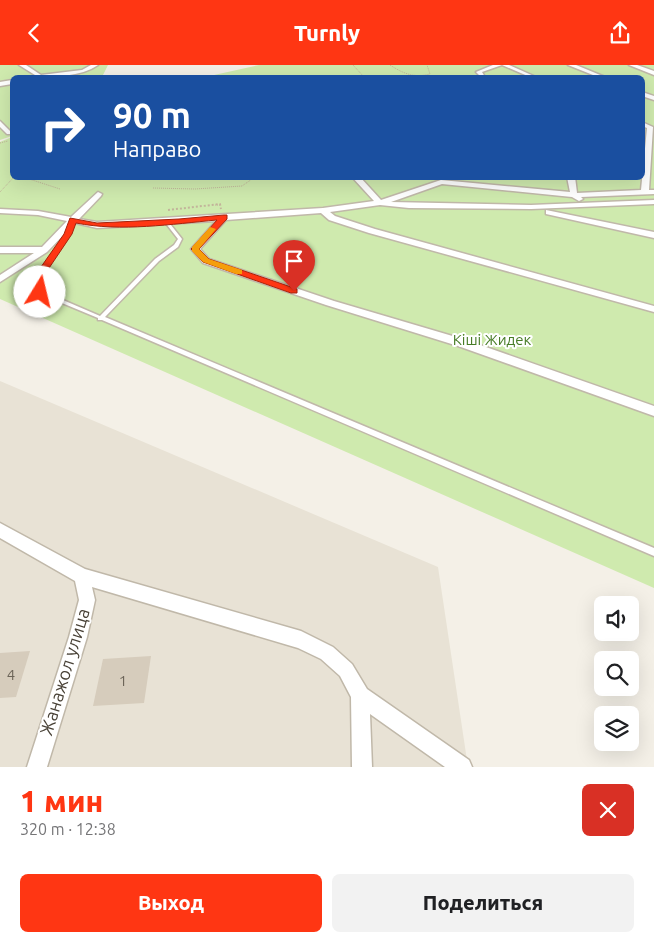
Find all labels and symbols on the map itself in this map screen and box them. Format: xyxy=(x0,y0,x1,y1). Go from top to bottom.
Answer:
pin xyxy=(273,240,315,291)
position arrow xyxy=(13,265,65,317)
park label: Кіші Жидек xyxy=(453,331,532,348)
street label: Жанажол улица xyxy=(35,606,93,738)
house number: 4 xyxy=(7,666,15,683)
house number: 1 xyxy=(119,672,127,689)

